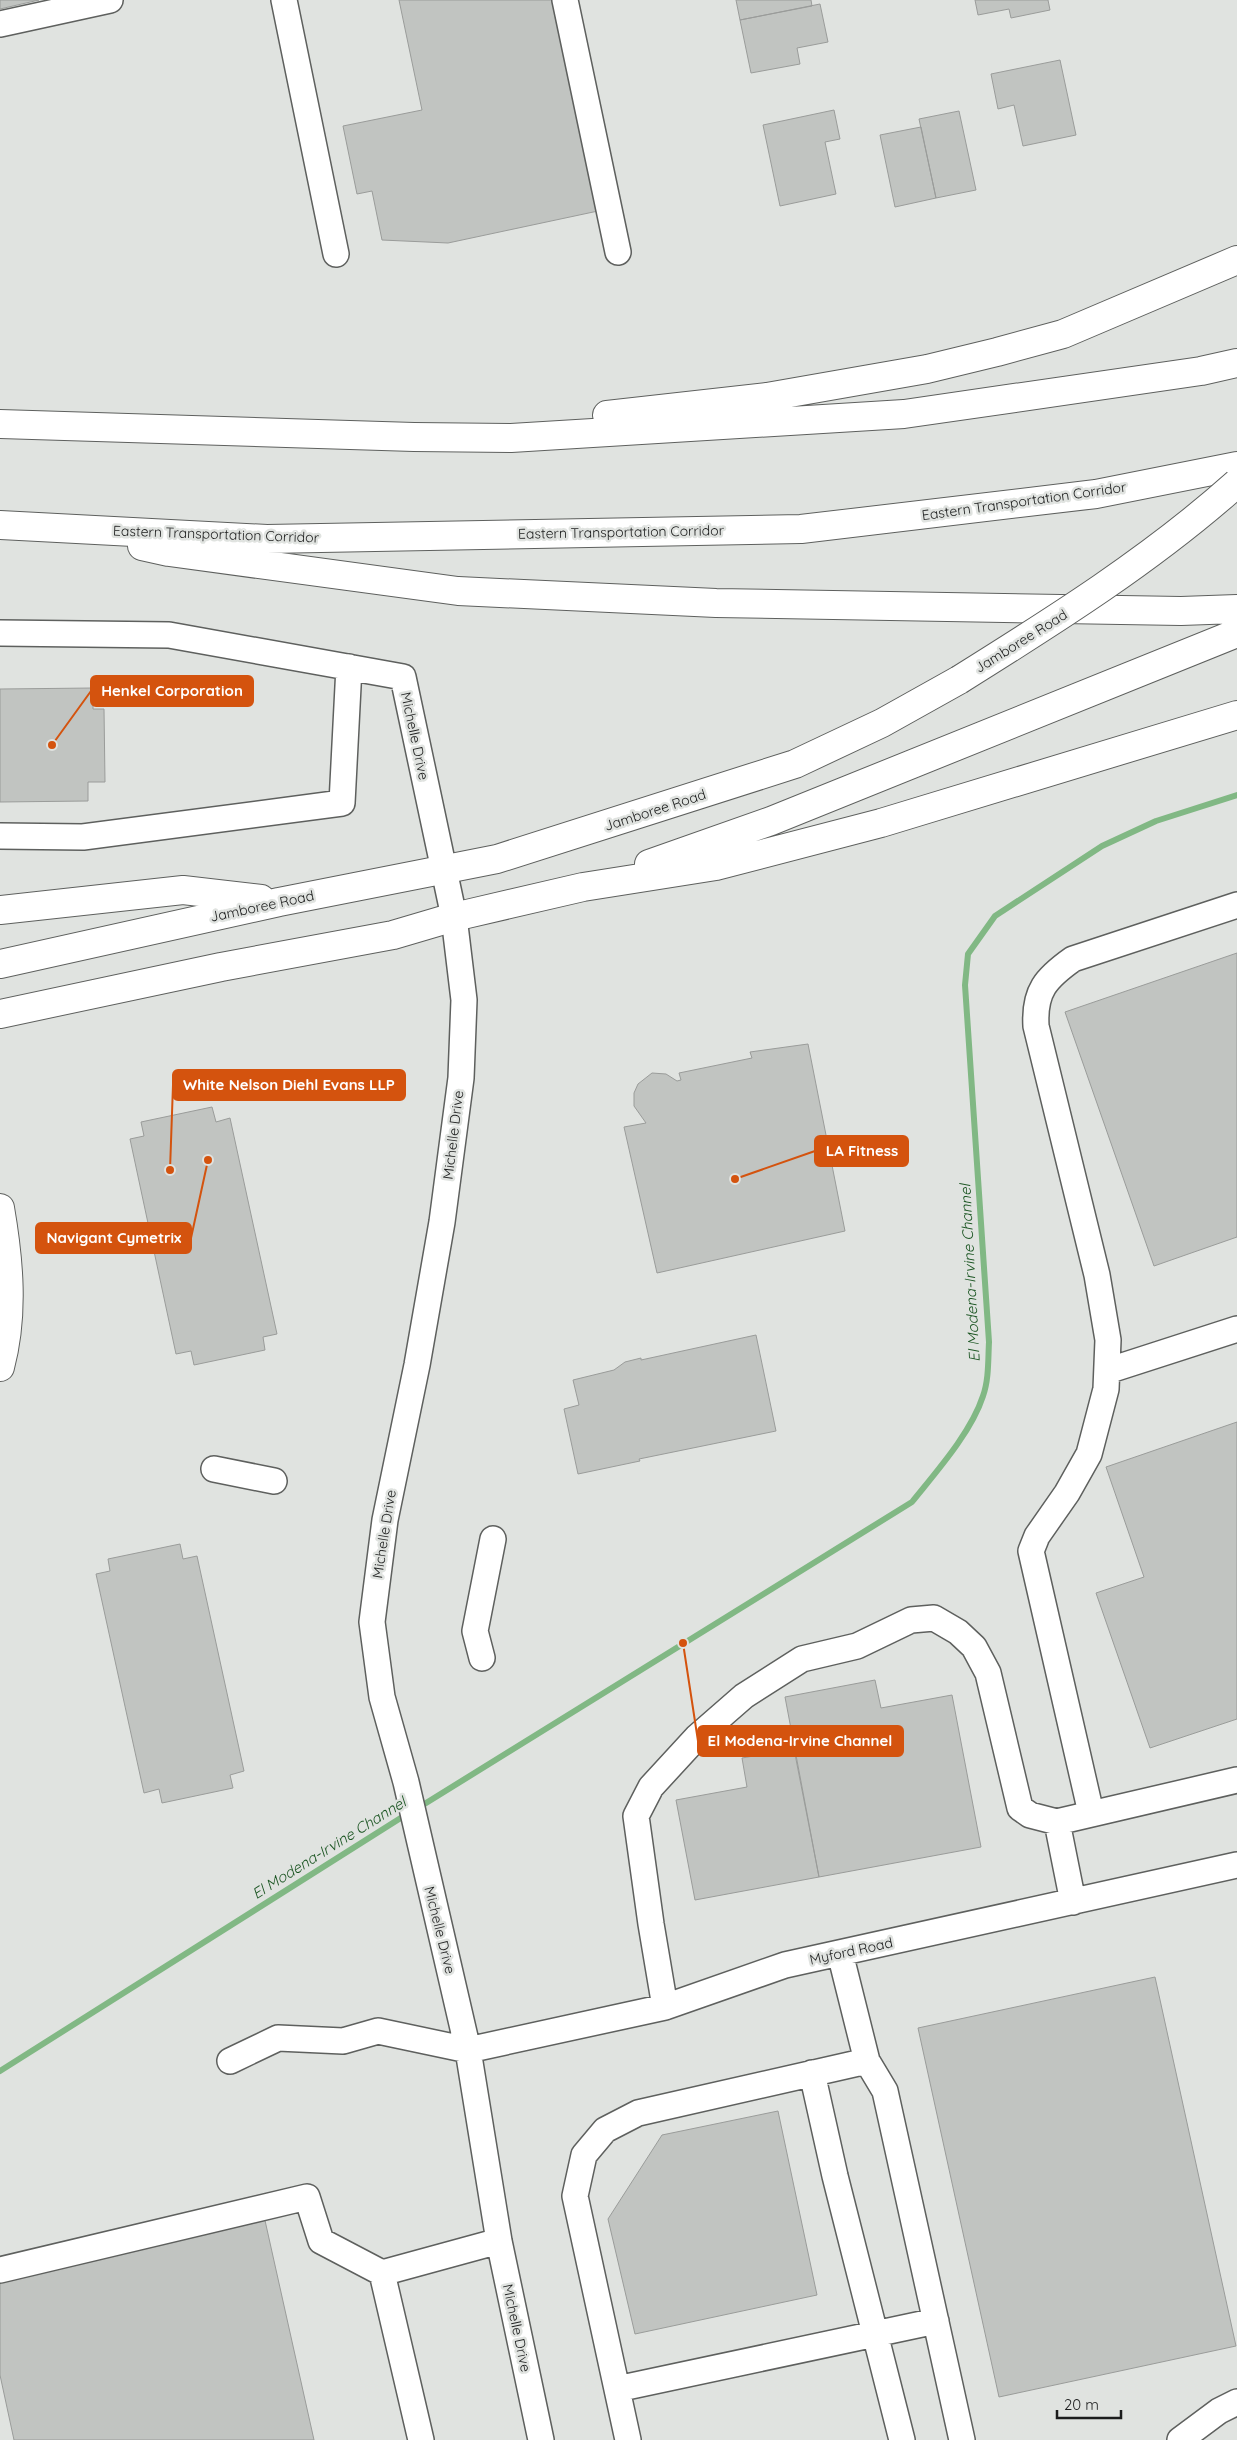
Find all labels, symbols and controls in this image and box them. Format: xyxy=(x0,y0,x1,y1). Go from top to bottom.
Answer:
street label: Eastern Transportation Corridor xyxy=(921,478,1128,524)
street label: Eastern Transportation Corridor xyxy=(113,521,320,547)
street label: Eastern Transportation Corridor xyxy=(518,521,725,543)
street label: Jamboree Road xyxy=(971,605,1071,677)
callout: Henkel Corporation xyxy=(91,676,253,706)
text: Henkel Corporation xyxy=(101,681,243,700)
street label: Michelle Drive xyxy=(397,690,433,782)
street label: Jamboree Road xyxy=(602,785,708,835)
street label: Jamboree Road xyxy=(208,886,316,926)
callout: White Nelson Diehl Evans LLP xyxy=(173,1070,405,1100)
text: White Nelson Diehl Evans LLP xyxy=(183,1075,395,1094)
street label: Michelle Drive xyxy=(439,1089,467,1180)
callout: LA Fitness xyxy=(815,1136,908,1166)
text: LA Fitness xyxy=(826,1141,898,1160)
water label: El Modena-Irvine Channel xyxy=(955,1182,984,1362)
callout: Navigant Cymetrix xyxy=(36,1223,191,1253)
text: Navigant Cymetrix xyxy=(47,1228,182,1247)
street label: Michelle Drive xyxy=(368,1488,400,1580)
callout: El Modena-Irvine Channel xyxy=(698,1726,903,1756)
text: El Modena-Irvine Channel xyxy=(708,1731,892,1750)
water label: El Modena-Irvine Channel xyxy=(248,1792,411,1903)
street label: Michelle Drive xyxy=(420,1884,460,1976)
street label: Myford Road xyxy=(808,1933,894,1969)
street label: Michelle Drive xyxy=(499,2282,535,2374)
scale bar xyxy=(1057,2388,1121,2420)
text: 20 m xyxy=(1064,2395,1099,2414)

